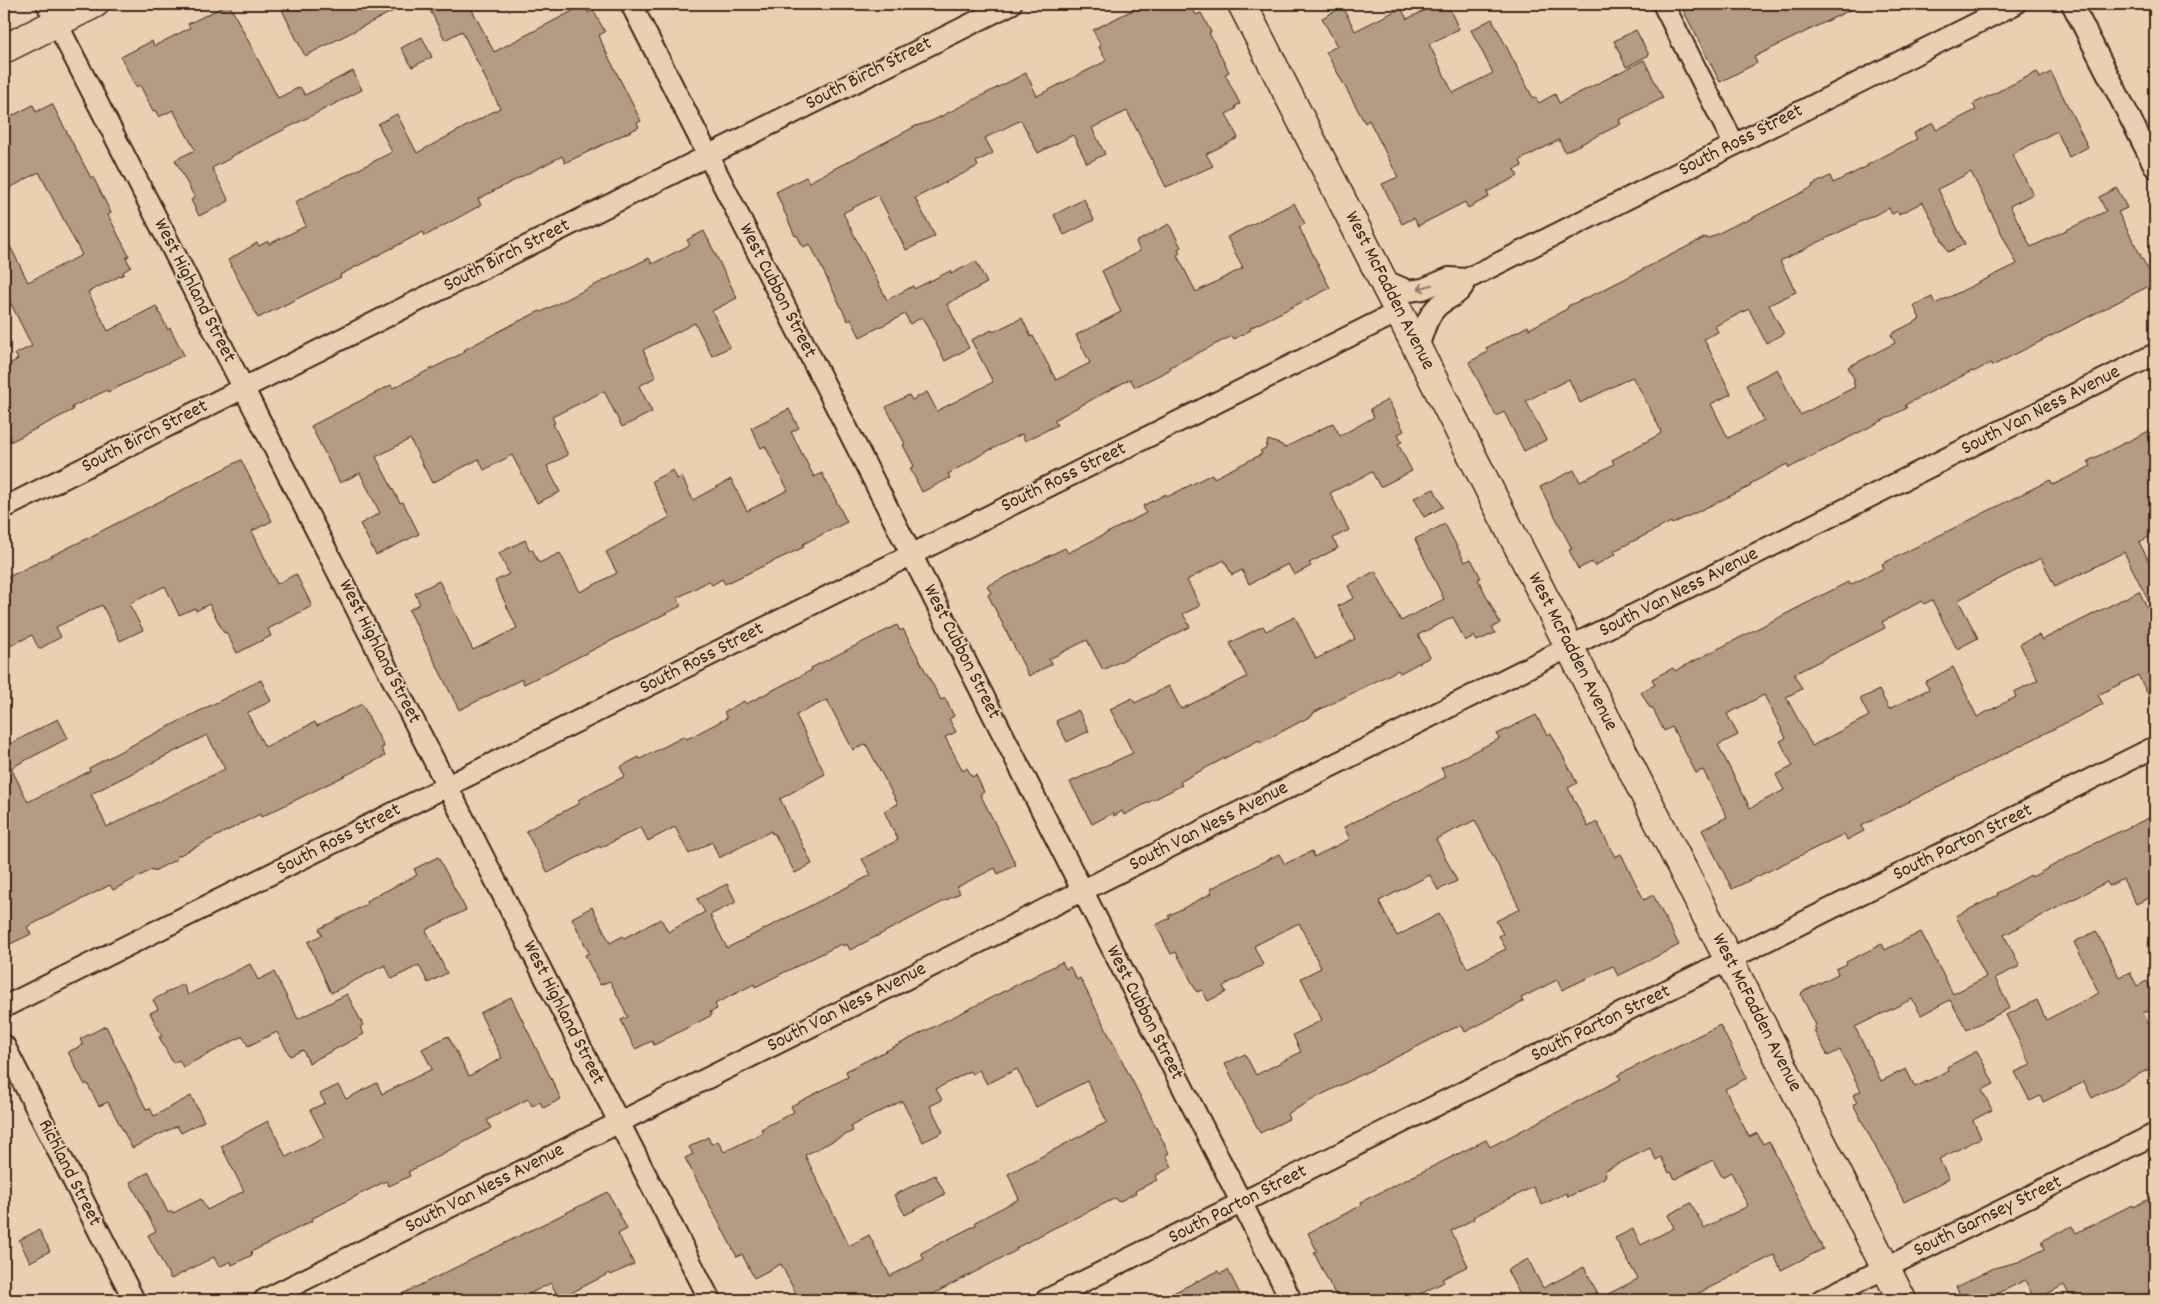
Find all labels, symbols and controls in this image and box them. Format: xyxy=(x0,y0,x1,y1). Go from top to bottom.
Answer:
street label: South Birch Street xyxy=(801,30,937,118)
street label: South Ross Street xyxy=(1674,98,1808,184)
street label: West McFadden Avenue xyxy=(1337,207,1441,375)
street label: South Birch Street xyxy=(439,212,575,300)
street label: West Highland Street xyxy=(146,214,242,368)
street label: West Cubbon Street xyxy=(731,219,823,363)
one-way arrow xyxy=(1417,283,1433,293)
street label: South Van Ness Avenue xyxy=(1957,359,2126,463)
street label: South Birch Street xyxy=(77,393,213,481)
street label: South Ross Street xyxy=(997,436,1131,520)
street label: South Van Ness Avenue xyxy=(1595,541,1764,645)
street label: West McFadden Avenue xyxy=(1520,568,1624,736)
street label: West Highland Street xyxy=(331,575,427,729)
street label: West Cubbon Street xyxy=(915,580,1007,724)
street label: South Ross Street xyxy=(635,616,769,702)
street label: South Van Ness Avenue xyxy=(1125,775,1294,879)
street label: South Ross Street xyxy=(272,797,406,883)
street label: South Parton Street xyxy=(1889,797,2037,889)
street label: West McFadden Avenue xyxy=(1704,929,1808,1097)
street label: West Highland Street xyxy=(515,936,611,1090)
street label: West Cubbon Street xyxy=(1098,941,1190,1085)
street label: South Van Ness Avenue xyxy=(763,956,932,1060)
street label: South Parton Street xyxy=(1527,978,1675,1070)
street label: Richland Street xyxy=(30,1115,108,1231)
street label: South Van Ness Avenue xyxy=(401,1137,570,1241)
street label: South Parton Street xyxy=(1164,1158,1312,1252)
street label: South Garnsey Street xyxy=(1909,1169,2067,1265)

